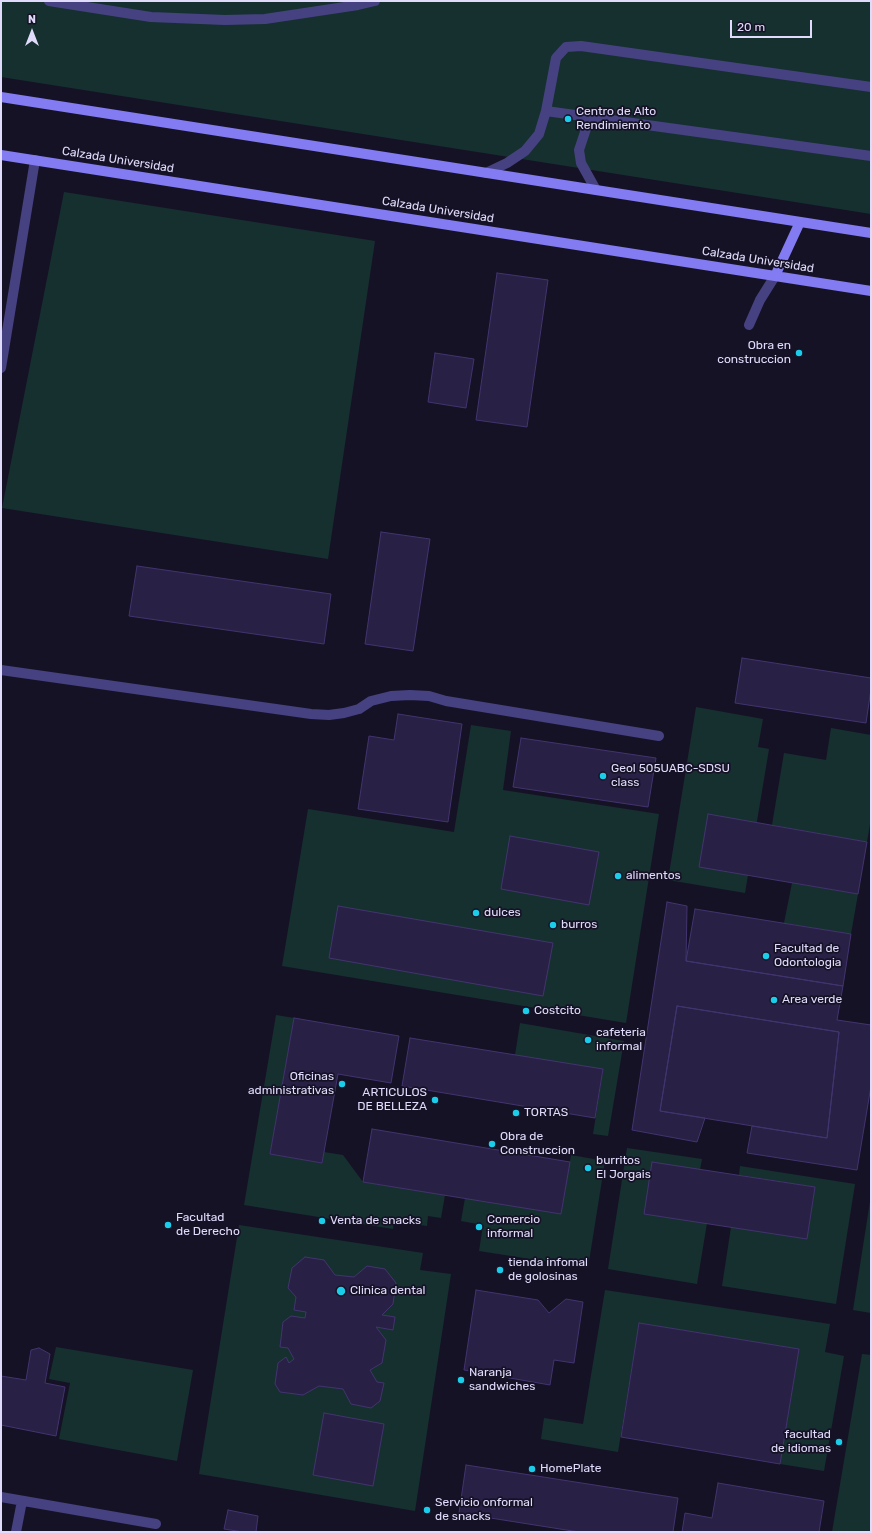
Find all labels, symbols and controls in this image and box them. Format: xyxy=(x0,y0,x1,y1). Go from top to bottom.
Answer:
north arrow xyxy=(12,12,52,52)
scale bar xyxy=(732,12,814,38)
text: N xyxy=(28,13,36,26)
text: 20 m xyxy=(737,20,765,34)
place label: Centro de Alto Rendimiemto xyxy=(576,105,656,133)
marker: Centro de Alto Rendimiemto xyxy=(563,114,573,124)
street label: Calzada Universidad xyxy=(61,144,175,176)
street label: Calzada Universidad xyxy=(381,194,495,226)
street label: Calzada Universidad xyxy=(701,244,815,276)
place label: Obra en construccion xyxy=(717,339,791,367)
marker: Obra en construccion xyxy=(794,348,804,358)
place label: Geol 505UABC-SDSU class xyxy=(611,762,730,790)
marker: Geol 505UABC-SDSU class xyxy=(598,771,608,781)
place label: alimentos xyxy=(626,869,681,883)
marker: alimentos xyxy=(613,871,623,881)
place label: dulces xyxy=(484,906,521,920)
marker: dulces xyxy=(471,908,481,918)
place label: burros xyxy=(561,918,597,932)
marker: burros xyxy=(548,920,558,930)
place label: Facultad de Odontologia xyxy=(774,942,841,970)
marker: Facultad de Odontologia xyxy=(761,951,771,961)
place label: Area verde xyxy=(782,993,842,1007)
marker: Area verde xyxy=(769,995,779,1005)
place label: Costcito xyxy=(534,1004,581,1018)
marker: Costcito xyxy=(521,1006,531,1016)
place label: cafeteria informal xyxy=(596,1026,646,1054)
marker: cafeteria informal xyxy=(583,1035,593,1045)
place label: Oficinas administrativas xyxy=(248,1070,334,1098)
marker: Oficinas administrativas xyxy=(337,1079,347,1089)
place label: ARTICULOS DE BELLEZA xyxy=(357,1086,427,1114)
marker: ARTICULOS DE BELLEZA xyxy=(430,1095,440,1105)
place label: TORTAS xyxy=(524,1106,568,1120)
marker: TORTAS xyxy=(511,1108,521,1118)
place label: Obra de Construccion xyxy=(500,1130,575,1158)
marker: Obra de Construccion xyxy=(487,1139,497,1149)
place label: burritos El Jorgais xyxy=(596,1154,651,1182)
marker: burritos El Jorgais xyxy=(583,1163,593,1173)
place label: Facultad de Derecho xyxy=(176,1211,240,1239)
place label: Comercio informal xyxy=(487,1213,540,1241)
place label: Venta de snacks xyxy=(330,1214,421,1228)
marker: Venta de snacks xyxy=(317,1216,327,1226)
marker: Facultad de Derecho xyxy=(163,1220,173,1230)
marker: Comercio informal xyxy=(474,1222,484,1232)
place label: tienda infomal de golosinas xyxy=(508,1256,588,1284)
marker: tienda infomal de golosinas xyxy=(495,1265,505,1275)
place label: Clinica dental xyxy=(350,1284,425,1298)
marker: Clinica dental xyxy=(335,1285,347,1297)
place label: Naranja sandwiches xyxy=(469,1366,535,1394)
marker: Naranja sandwiches xyxy=(456,1375,466,1385)
place label: facultad de idiomas xyxy=(771,1428,831,1456)
marker: facultad de idiomas xyxy=(834,1437,844,1447)
place label: HomePlate xyxy=(540,1462,601,1476)
marker: HomePlate xyxy=(527,1464,537,1474)
place label: Servicio onformal de snacks xyxy=(435,1496,533,1524)
marker: Servicio onformal de snacks xyxy=(422,1505,432,1515)

